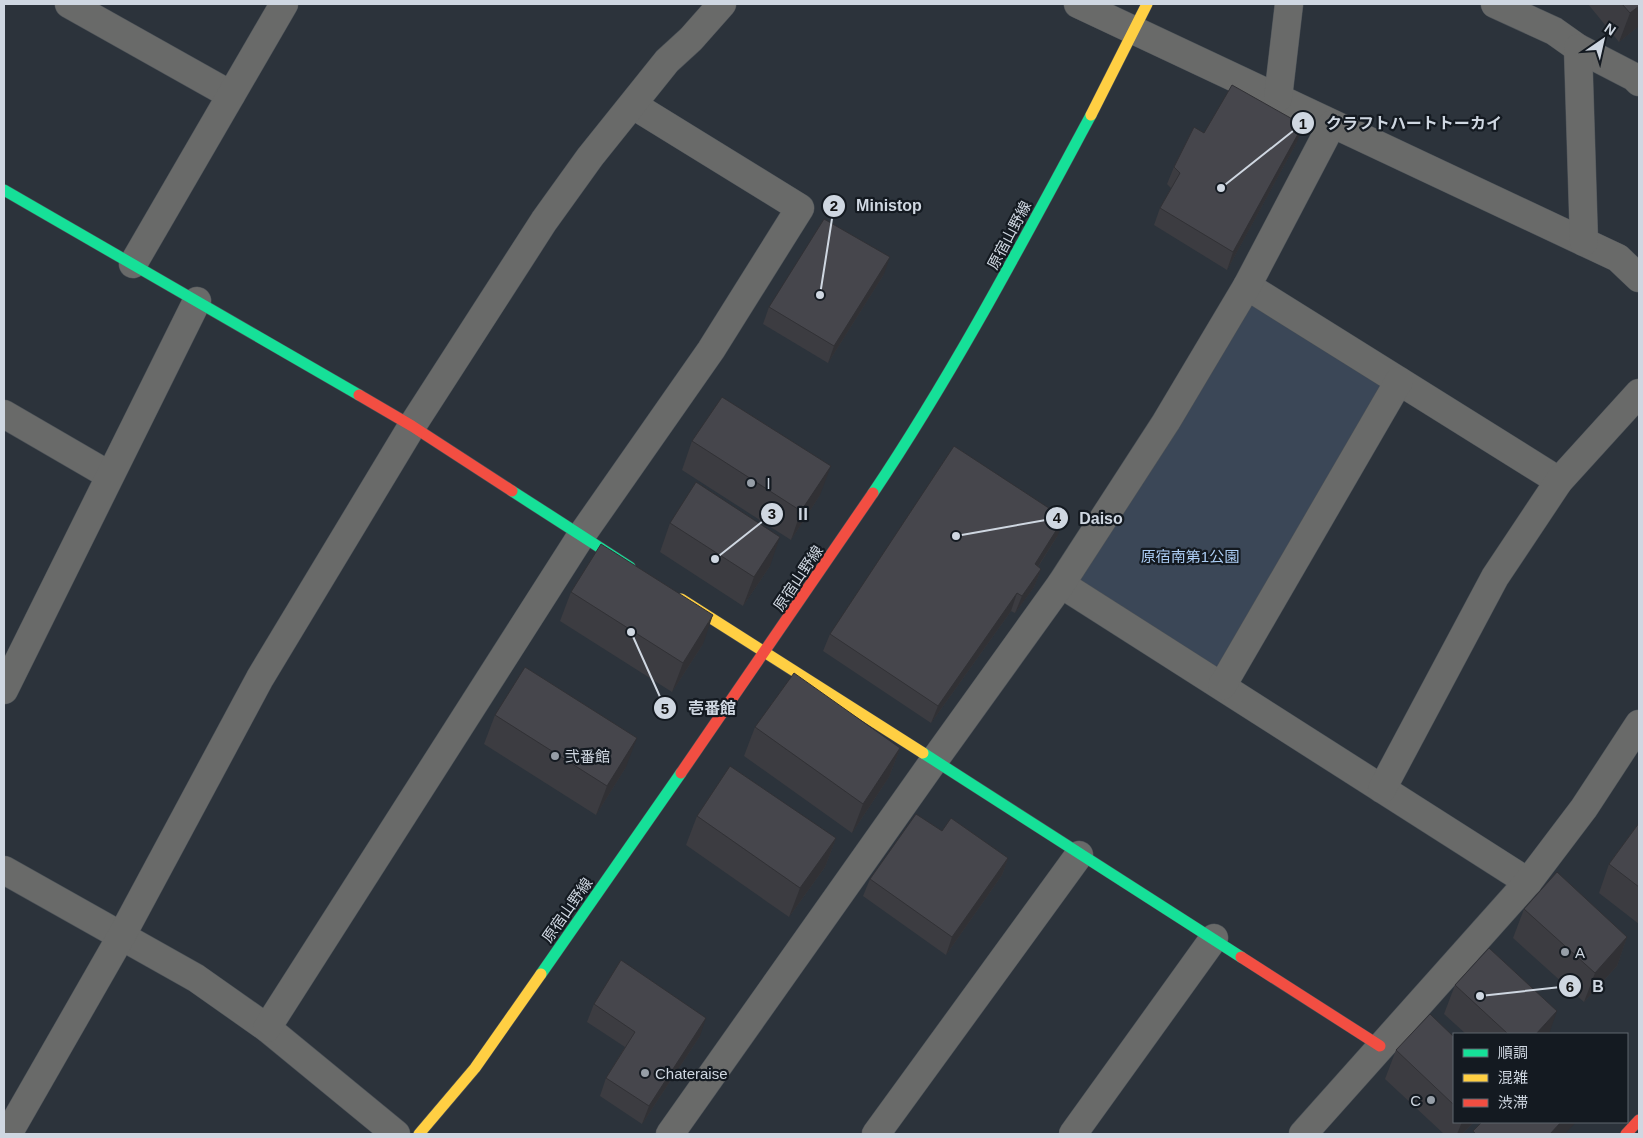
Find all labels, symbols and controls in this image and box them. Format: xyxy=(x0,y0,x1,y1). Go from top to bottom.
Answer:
north arrow xyxy=(1578,15,1628,65)
text: N xyxy=(1602,20,1619,39)
callout: クラフトハートトーカイ xyxy=(1291,108,1512,139)
text: 1 xyxy=(1299,115,1307,132)
text: クラフトハートトーカイ xyxy=(1326,115,1502,132)
callout: Ministop xyxy=(821,190,932,221)
text: 2 xyxy=(830,197,838,214)
text: Ministop xyxy=(856,197,922,214)
street label: 原宿山野線 xyxy=(984,198,1034,272)
place label: Ⅰ xyxy=(761,475,776,492)
marker: Ⅰ xyxy=(745,477,757,489)
callout: Ⅱ xyxy=(760,499,821,530)
callout: Daiso xyxy=(1044,502,1133,533)
text: 3 xyxy=(768,505,776,522)
text: Ⅱ xyxy=(795,506,811,523)
text: 4 xyxy=(1053,509,1062,526)
text: Daiso xyxy=(1079,510,1123,527)
street label: 原宿山野線 xyxy=(770,542,826,614)
park label: 原宿南第1公園 xyxy=(1141,548,1239,565)
callout: 壱番館 xyxy=(653,693,746,724)
text: 5 xyxy=(661,700,669,717)
text: 壱番館 xyxy=(688,700,736,717)
place label: 弐番館 xyxy=(565,748,610,765)
marker: 弐番館 xyxy=(549,750,561,762)
street label: 原宿山野線 xyxy=(539,874,595,946)
place label: A xyxy=(1575,944,1585,961)
marker: A xyxy=(1559,946,1571,958)
callout: B xyxy=(1557,971,1614,1002)
text: 6 xyxy=(1566,978,1574,995)
text: B xyxy=(1592,978,1604,995)
legend xyxy=(1453,1033,1628,1123)
text: 順調 xyxy=(1498,1044,1528,1061)
place label: Chateraise xyxy=(655,1065,728,1082)
marker: Chateraise xyxy=(639,1067,651,1079)
text: 混雑 xyxy=(1498,1069,1528,1086)
place label: C xyxy=(1410,1092,1421,1109)
marker: C xyxy=(1425,1094,1437,1106)
text: 渋滞 xyxy=(1498,1094,1528,1111)

